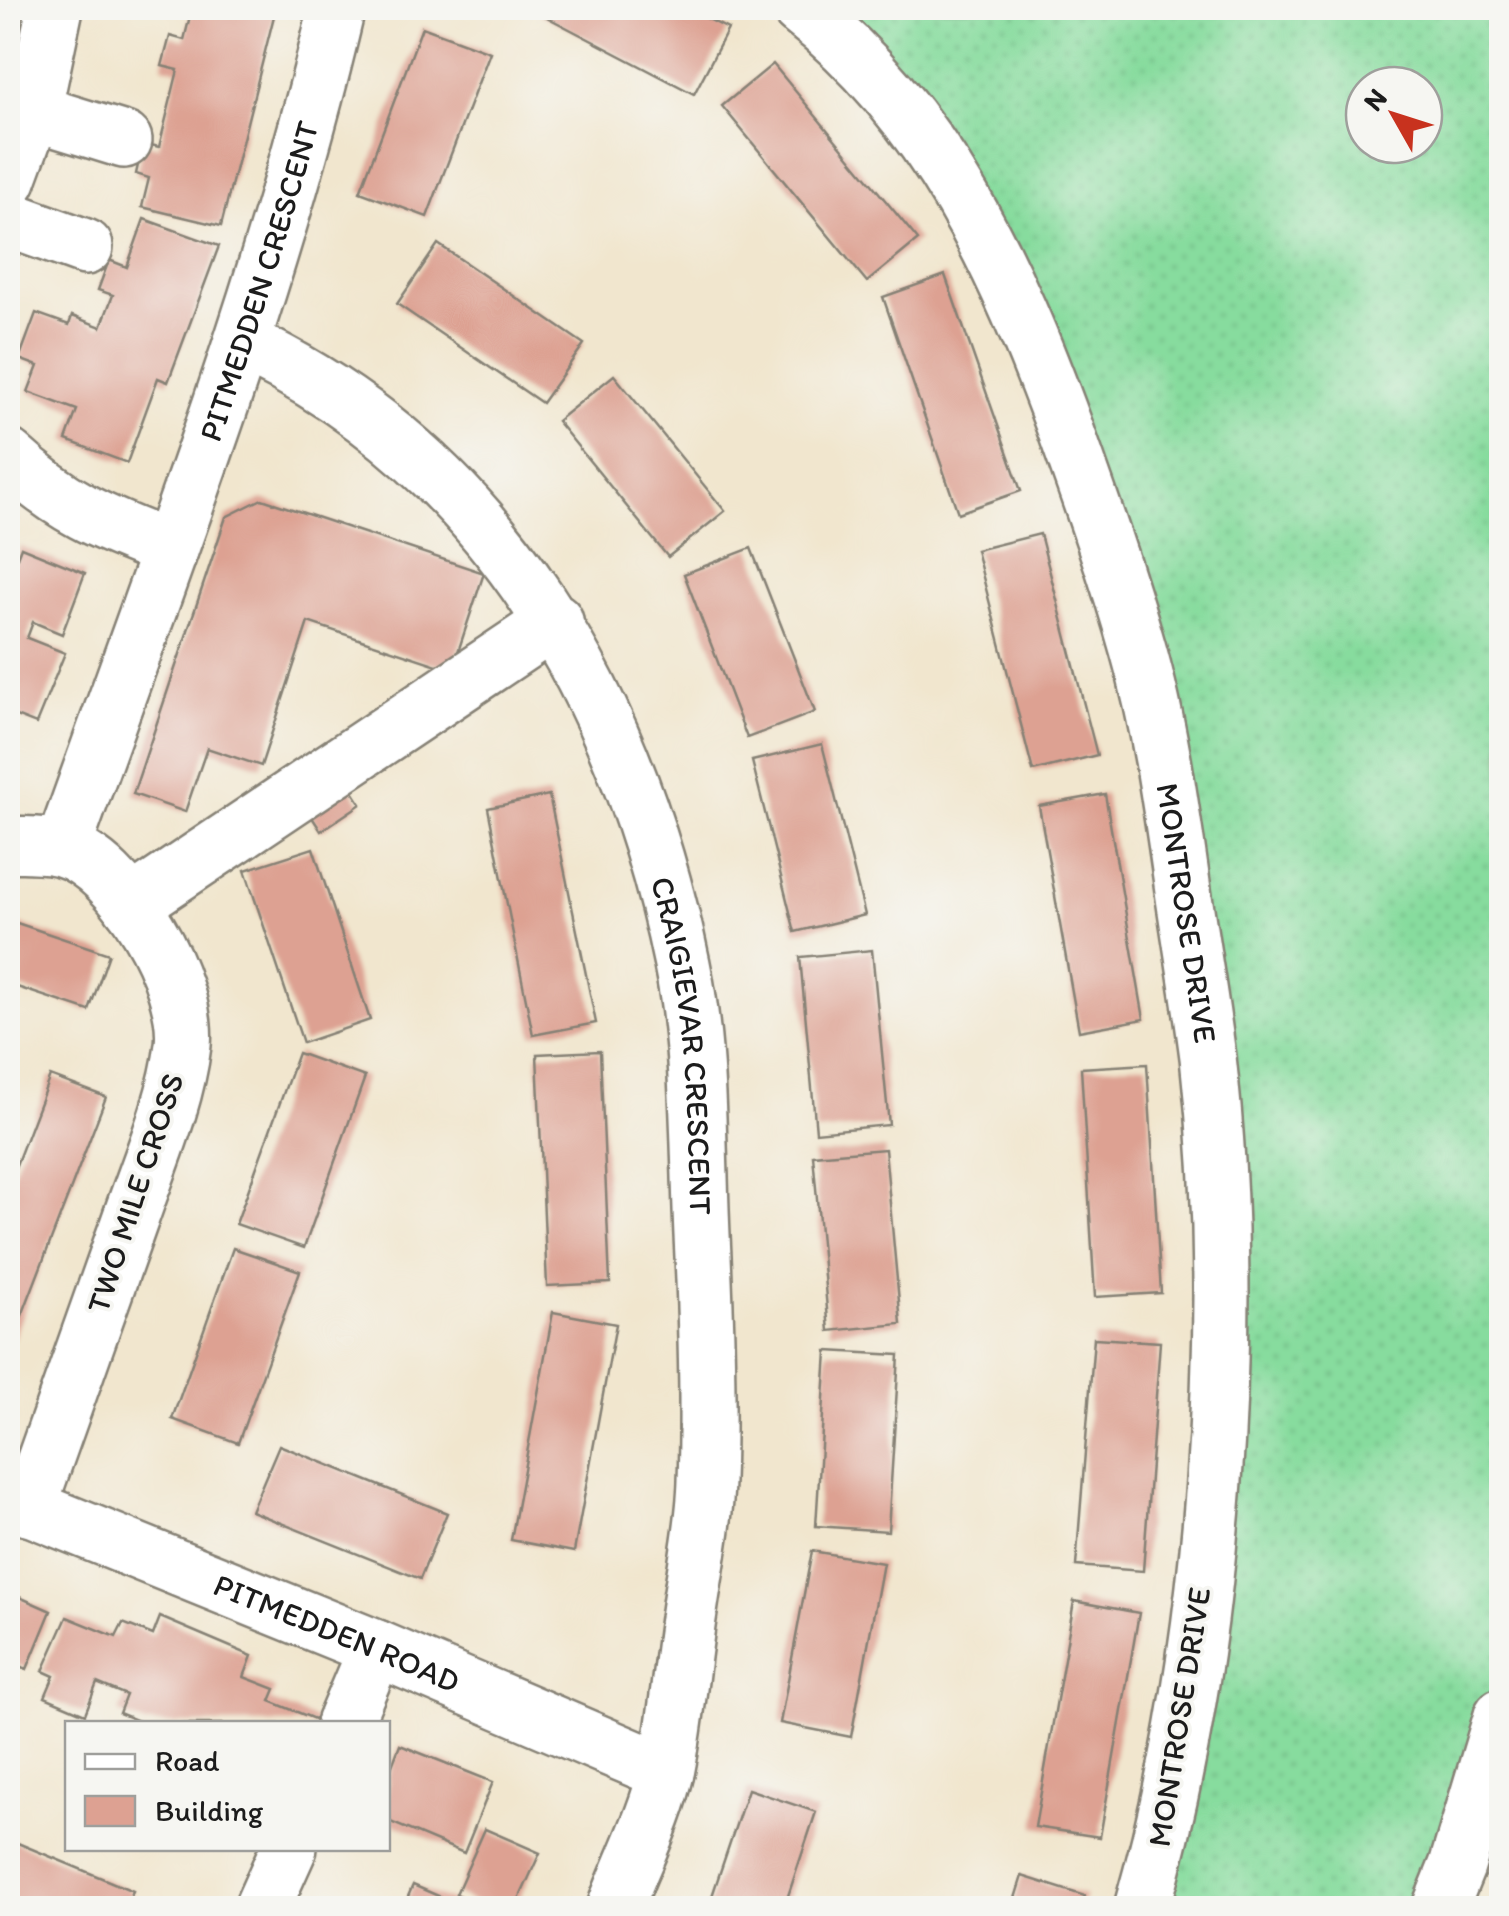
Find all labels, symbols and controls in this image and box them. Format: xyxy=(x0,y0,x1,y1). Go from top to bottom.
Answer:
north arrow xyxy=(1344,65,1444,165)
text: N xyxy=(1355,81,1394,117)
street label: PITMEDDEN CRESCENT xyxy=(191,117,327,446)
street label: MONTROSE DRIVE xyxy=(1148,780,1225,1045)
street label: CRAIGIEVAR CRESCENT xyxy=(643,872,720,1215)
street label: TWO MILE CROSS xyxy=(78,1068,192,1318)
street label: PITMEDDEN ROAD xyxy=(208,1565,465,1701)
street label: MONTROSE DRIVE xyxy=(1140,1584,1218,1850)
legend xyxy=(65,1721,390,1851)
text: Road xyxy=(155,1742,220,1779)
text: Building xyxy=(155,1792,264,1829)

